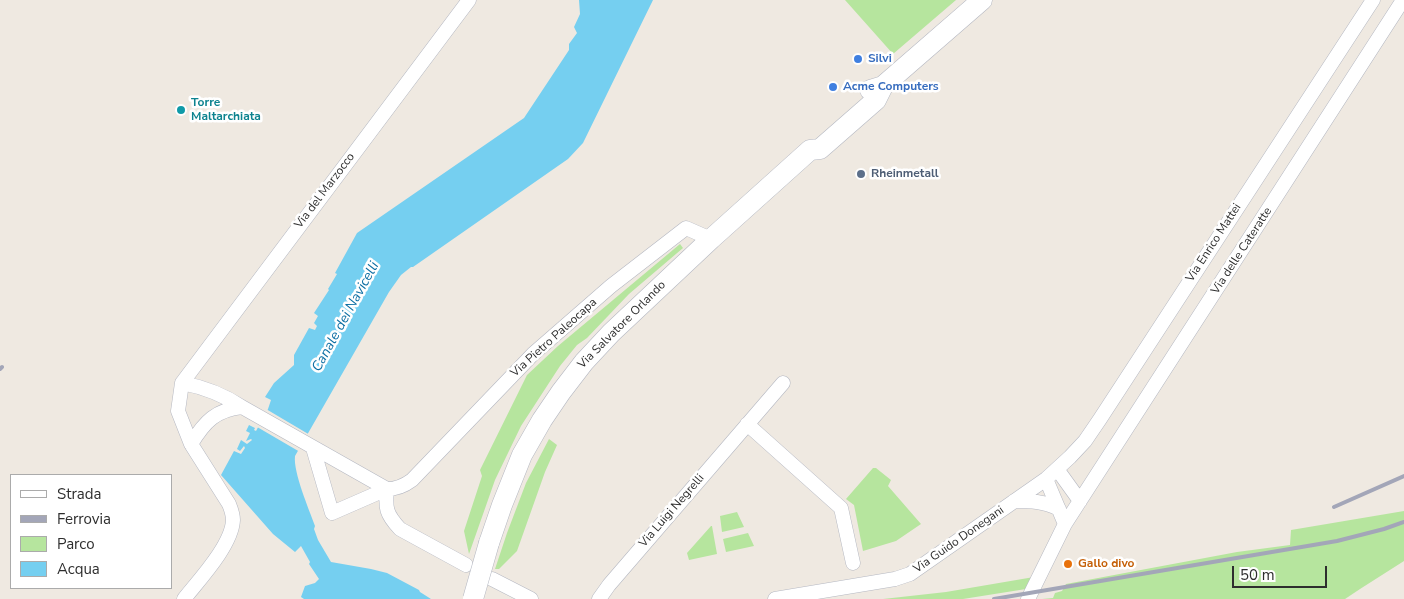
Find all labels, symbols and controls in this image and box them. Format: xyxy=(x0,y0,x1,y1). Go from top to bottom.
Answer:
place label: Silvi xyxy=(868,52,892,66)
marker: Silvi xyxy=(852,53,864,65)
place label: Acme Computers xyxy=(843,80,939,94)
marker: Acme Computers xyxy=(827,81,839,93)
place label: Torre Maltarchiata xyxy=(191,96,261,124)
marker: Torre Maltarchiata xyxy=(175,104,187,116)
street label: Via del Marzocco xyxy=(292,150,358,232)
place label: Rheinmetall xyxy=(871,167,939,181)
marker: Rheinmetall xyxy=(855,168,867,180)
street label: Via Enrico Mattei xyxy=(1183,201,1245,285)
street label: Via delle Cateratte xyxy=(1209,205,1275,297)
water label: Canale dei Navicelli xyxy=(309,259,383,375)
street label: Via Salvatore Orlando xyxy=(575,278,669,372)
street label: Via Pietro Paleocapa xyxy=(508,296,600,380)
street label: Via Luigi Negrelli xyxy=(636,472,708,550)
legend xyxy=(10,474,172,589)
text: Strada xyxy=(57,484,101,504)
street label: Via Guido Donegani xyxy=(911,503,1007,577)
text: Ferrovia xyxy=(57,509,111,529)
text: Parco xyxy=(57,534,95,554)
scale bar xyxy=(1234,556,1329,588)
place label: Gallo divo xyxy=(1078,557,1135,571)
marker: Gallo divo xyxy=(1062,558,1074,570)
text: Acqua xyxy=(57,559,100,579)
text: 50 m xyxy=(1240,565,1275,585)

